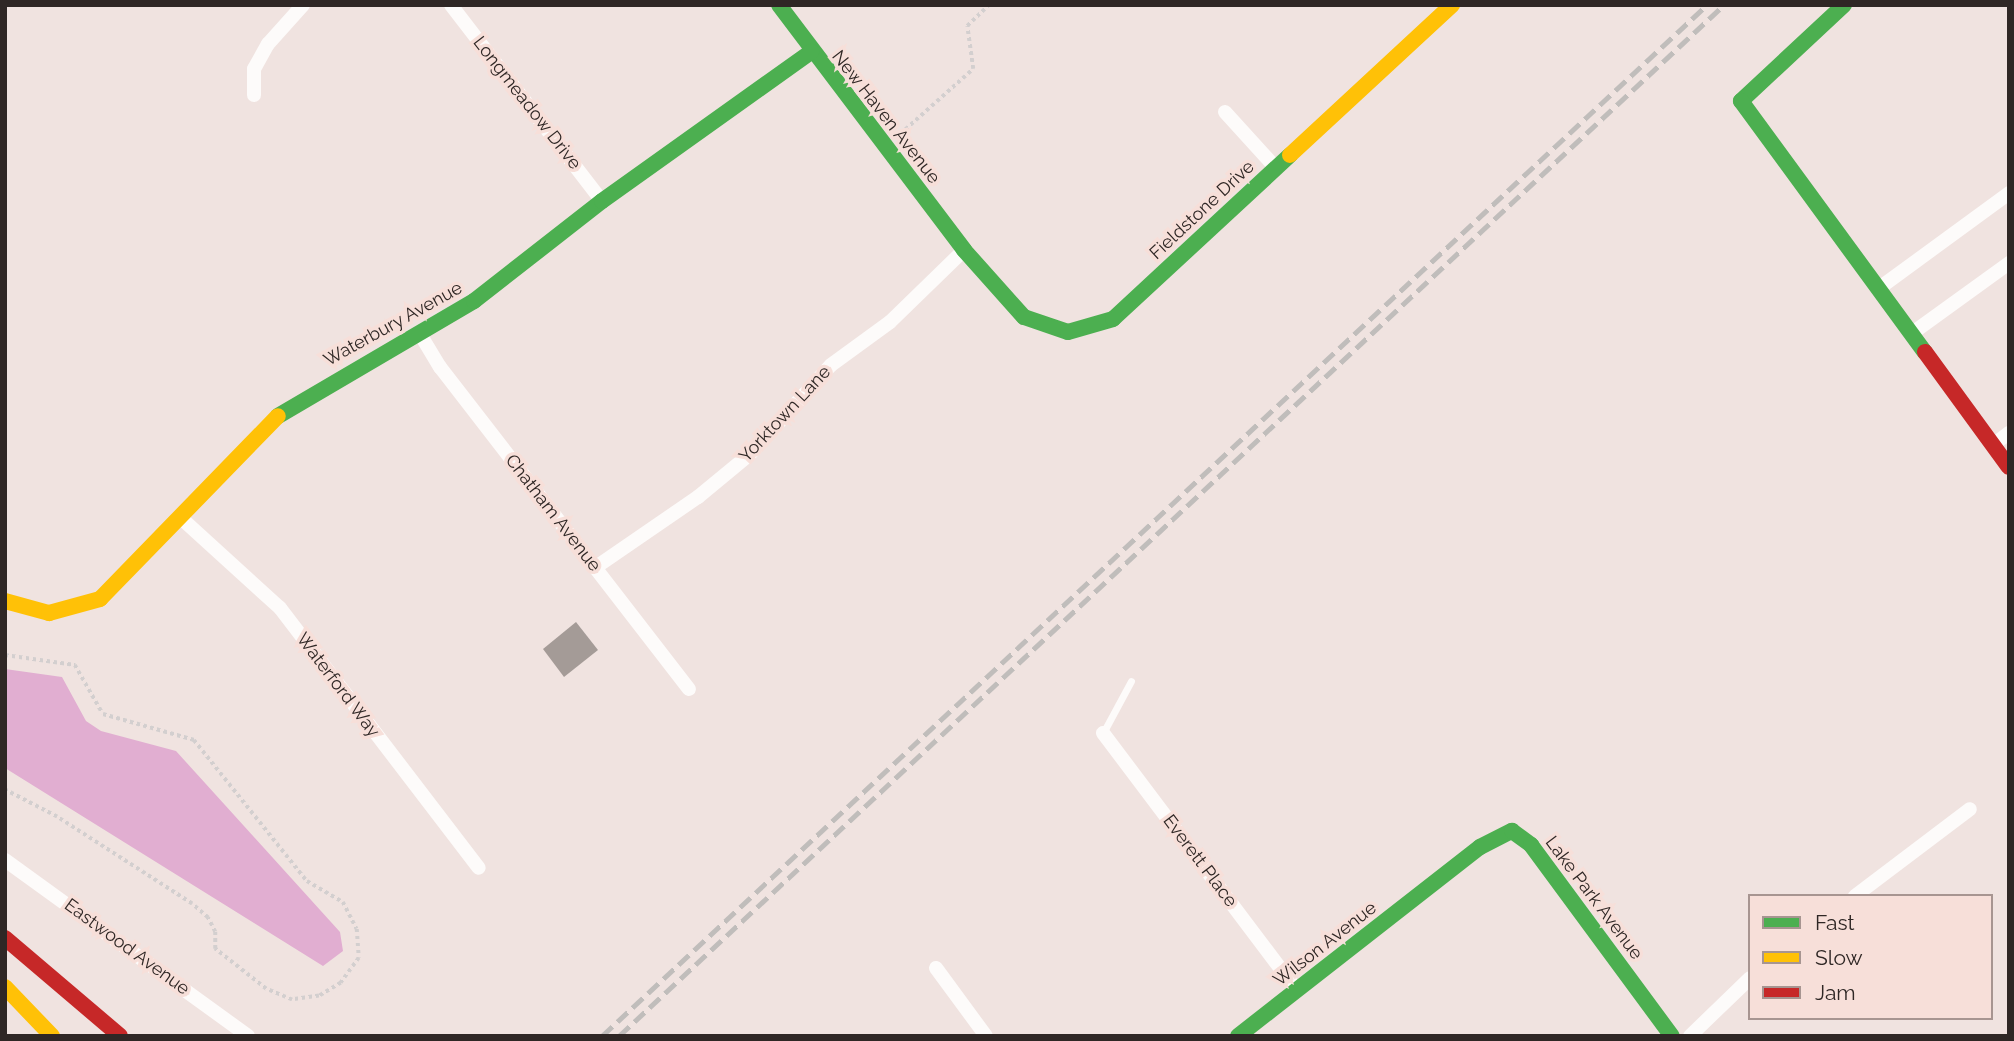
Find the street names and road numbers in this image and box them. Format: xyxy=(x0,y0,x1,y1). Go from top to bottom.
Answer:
street label: Longmeadow Drive xyxy=(468,32,586,174)
street label: New Haven Avenue xyxy=(827,46,945,188)
street label: Fieldstone Drive xyxy=(1145,156,1259,264)
street label: Waterbury Avenue xyxy=(320,277,466,371)
street label: Yorktown Lane xyxy=(735,361,835,467)
street label: Chatham Avenue xyxy=(500,450,606,576)
street label: Waterford Way xyxy=(292,628,384,742)
street label: Everett Place xyxy=(1158,811,1242,911)
street label: Lake Park Avenue xyxy=(1541,832,1647,964)
street label: Eastwood Avenue xyxy=(60,894,194,1000)
street label: Wilson Avenue xyxy=(1269,897,1381,991)

